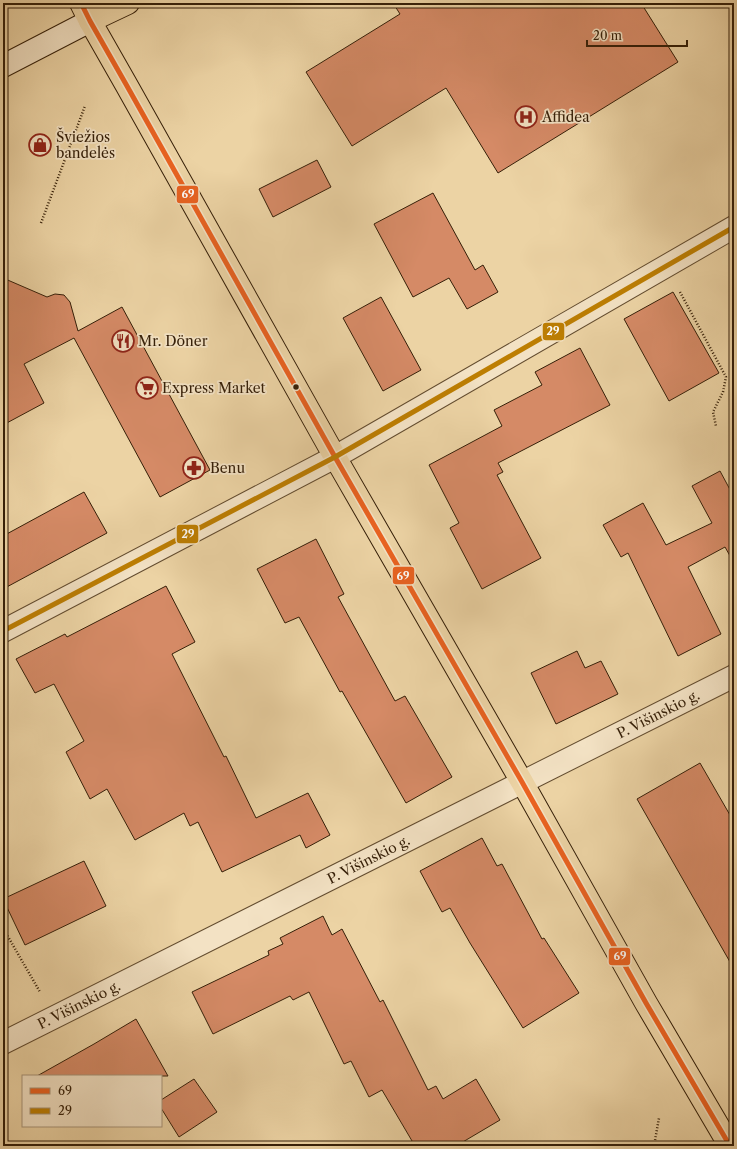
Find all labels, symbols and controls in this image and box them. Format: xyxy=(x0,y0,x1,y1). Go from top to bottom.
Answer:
scale bar xyxy=(587,22,687,48)
text: 20 m xyxy=(593,28,622,43)
hospital icon: Affidea xyxy=(513,104,539,130)
place label: Affidea xyxy=(541,108,590,126)
place label: Šviežios bandelės xyxy=(56,127,115,162)
shop icon: Šviežios bandelės xyxy=(27,132,53,158)
line badge: 69 xyxy=(176,185,199,204)
text: 69 xyxy=(181,187,195,201)
line badge: 29 xyxy=(542,322,565,341)
text: 29 xyxy=(546,324,560,338)
restaurant icon: Mr. Döner xyxy=(110,328,136,354)
place label: Mr. Döner xyxy=(138,332,208,350)
supermarket icon: Express Market xyxy=(134,375,160,401)
place label: Express Market xyxy=(162,379,266,397)
unlabelled marker xyxy=(291,382,301,392)
pharmacy icon: Benu xyxy=(181,455,207,481)
place label: Benu xyxy=(210,459,245,477)
line badge: 29 xyxy=(176,524,199,544)
text: 29 xyxy=(181,527,195,541)
line badge: 69 xyxy=(392,566,415,585)
text: 69 xyxy=(396,569,410,583)
street label: P. Višinskio g. xyxy=(614,686,702,742)
street label: P. Višinskio g. xyxy=(324,831,413,888)
line badge: 69 xyxy=(608,947,631,966)
text: 69 xyxy=(613,949,627,963)
street label: P. Višinskio g. xyxy=(35,977,123,1033)
legend xyxy=(22,1075,162,1127)
text: 69 xyxy=(58,1083,72,1098)
text: 29 xyxy=(58,1103,72,1118)

